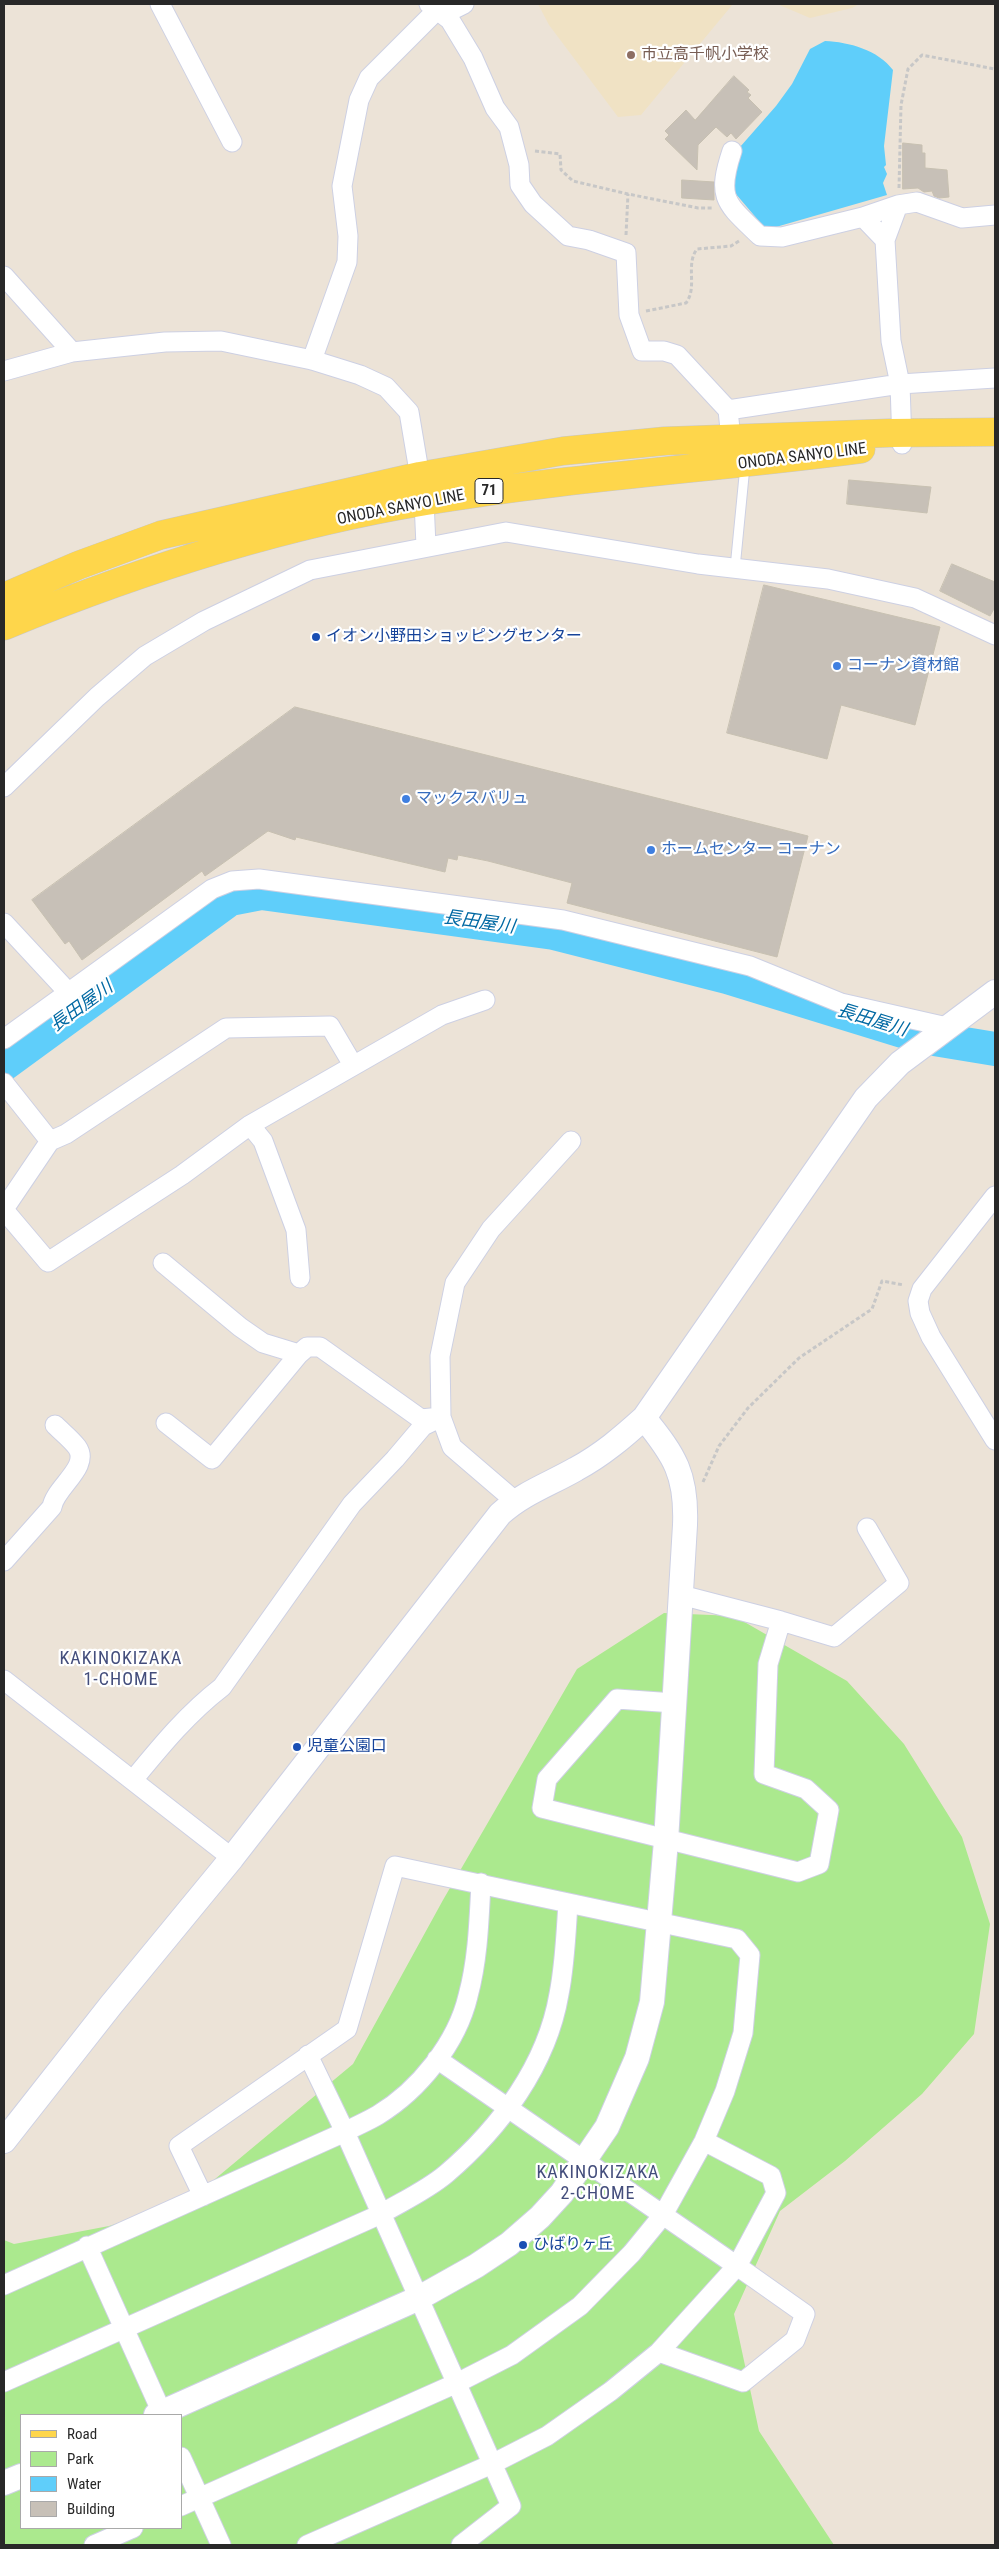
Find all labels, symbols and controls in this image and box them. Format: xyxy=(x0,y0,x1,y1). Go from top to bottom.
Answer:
place label: 市立高千帆小学校 xyxy=(641,45,769,65)
marker: 市立高千帆小学校 xyxy=(625,49,637,61)
street label: ONODA SANYO LINE xyxy=(737,440,867,474)
road number: 71 xyxy=(475,478,503,504)
street label: ONODA SANYO LINE xyxy=(336,486,466,530)
place label: イオン小野田ショッピングセンター xyxy=(326,627,582,647)
marker: イオン小野田ショッピングセンター xyxy=(310,631,322,643)
place label: コーナン資材館 xyxy=(847,656,959,676)
marker: コーナン資材館 xyxy=(831,660,843,672)
place label: マックスバリュ xyxy=(416,789,528,809)
marker: マックスバリュ xyxy=(400,793,412,805)
place label: ホームセンター コーナン xyxy=(661,840,841,860)
marker: ホームセンター コーナン xyxy=(645,844,657,856)
water label: 長田屋川 xyxy=(442,907,516,939)
water label: 長田屋川 xyxy=(47,977,117,1037)
water label: 長田屋川 xyxy=(834,1000,910,1042)
district label: KAKINOKIZAKA 1-CHOME xyxy=(58,1648,184,1690)
place label: 児童公園口 xyxy=(307,1737,387,1757)
marker: 児童公園口 xyxy=(291,1741,303,1753)
district label: KAKINOKIZAKA 2-CHOME xyxy=(535,2162,661,2204)
place label: ひばりヶ丘 xyxy=(533,2235,613,2255)
marker: ひばりヶ丘 xyxy=(517,2239,529,2251)
legend xyxy=(20,2414,182,2529)
text: Road xyxy=(67,2425,97,2443)
text: Park xyxy=(67,2450,94,2468)
text: Water xyxy=(67,2475,101,2493)
text: Building xyxy=(67,2500,115,2518)

